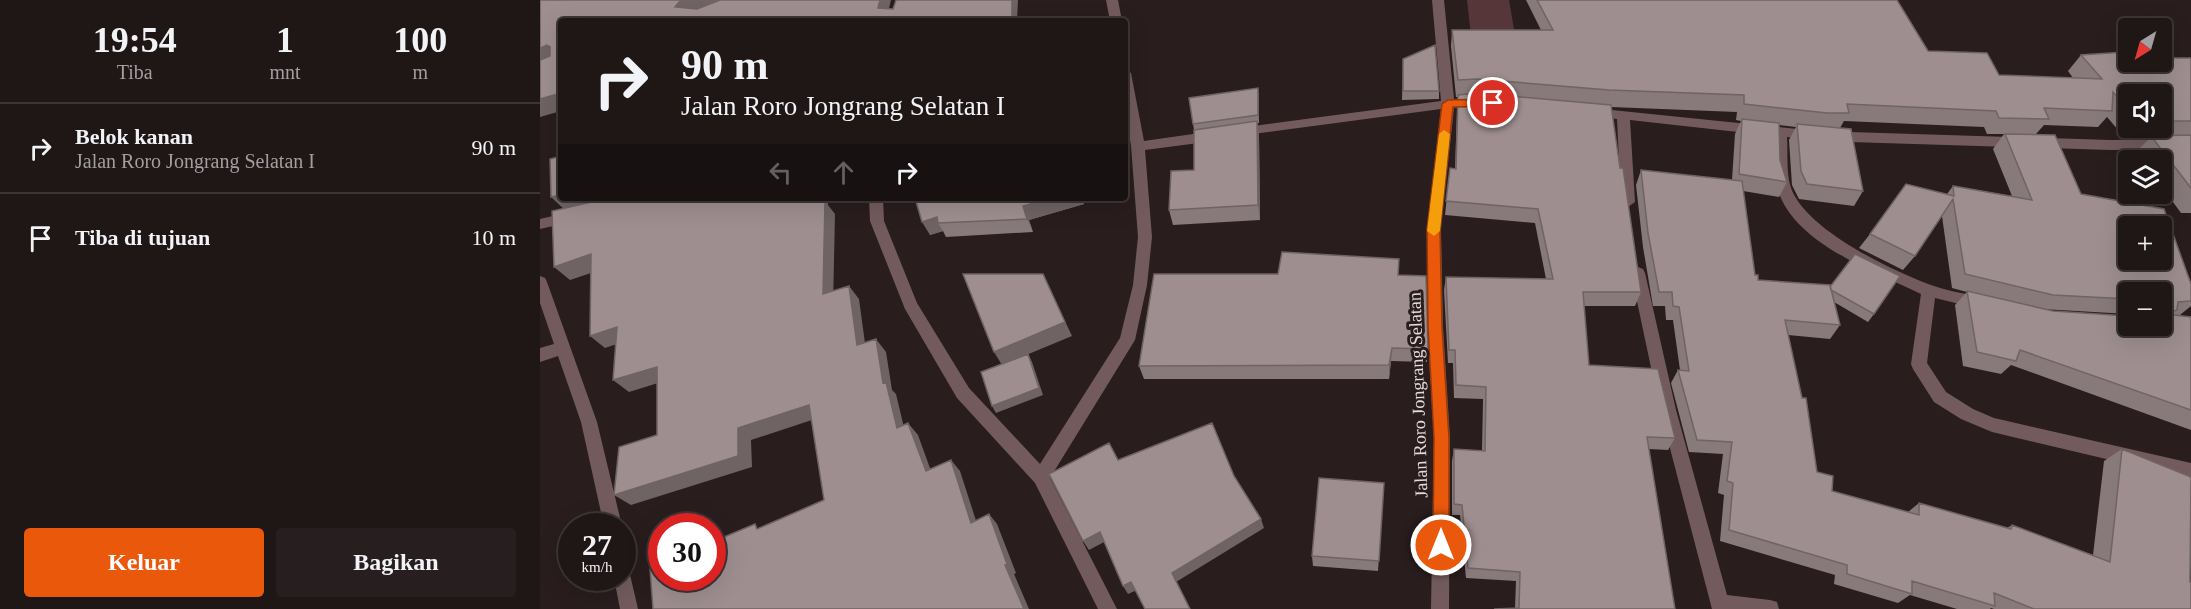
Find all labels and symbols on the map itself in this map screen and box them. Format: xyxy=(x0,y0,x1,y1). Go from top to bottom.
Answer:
north arrow xyxy=(2118,18,2172,72)
pin xyxy=(1467,77,1518,128)
street label: Jalan Roro Jongrang Selatan xyxy=(1404,292,1432,498)
speed limit sign: 30 xyxy=(648,513,726,591)
position arrow xyxy=(1409,513,1473,577)

